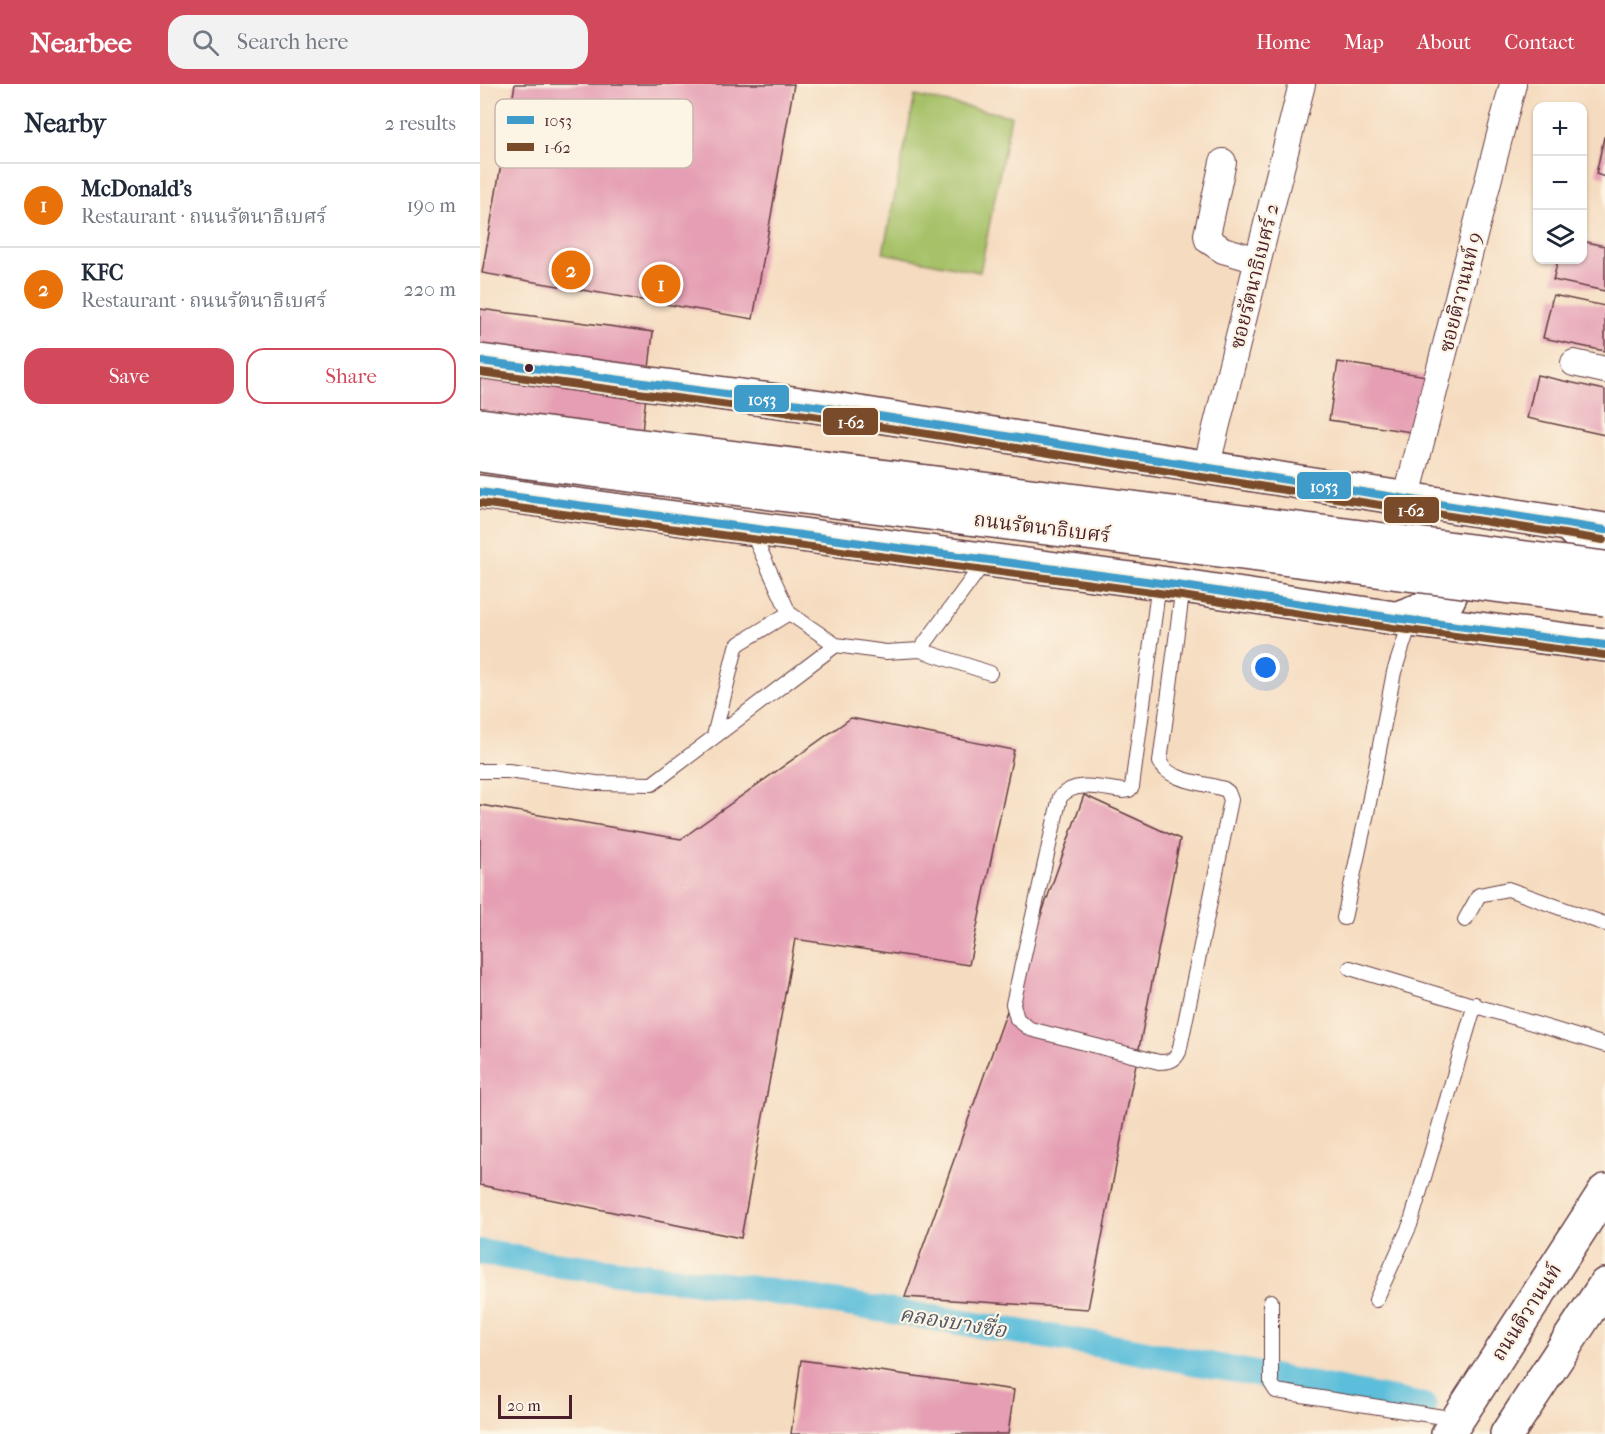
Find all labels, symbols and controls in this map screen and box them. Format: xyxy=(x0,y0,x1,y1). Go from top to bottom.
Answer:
search box xyxy=(168,15,588,69)
text: Nearbee xyxy=(30,26,132,59)
icon: search xyxy=(189,26,222,59)
text: Search here xyxy=(237,29,348,55)
text: Home xyxy=(1256,30,1311,54)
text: Map xyxy=(1344,30,1384,54)
text: About xyxy=(1417,30,1471,54)
text: Contact xyxy=(1504,30,1575,54)
legend xyxy=(495,99,693,168)
map controls xyxy=(1533,102,1587,264)
button: + xyxy=(1533,102,1587,156)
text: Nearby xyxy=(24,108,106,139)
text: 1053 xyxy=(544,111,572,130)
text: 2 results xyxy=(385,112,456,135)
text: 1-62 xyxy=(544,138,571,157)
button: − xyxy=(1533,156,1587,210)
text: McDonald's xyxy=(81,176,192,202)
text: 1 xyxy=(40,194,47,217)
text: 190 m xyxy=(406,194,456,217)
street label: ซอยรัตนาธิเบศร์ 2 xyxy=(1225,201,1284,351)
text: Restaurant · ถนนรัตนาธิเบศร์ xyxy=(81,205,326,228)
button: layers xyxy=(1533,210,1587,264)
street label: ซอยติวานนท์ 9 xyxy=(1434,230,1487,355)
pin: 2 xyxy=(552,248,590,292)
text: KFC xyxy=(81,260,124,286)
pin: 1 xyxy=(642,262,681,306)
text: 2 xyxy=(38,278,49,301)
text: 220 m xyxy=(403,278,456,301)
text: Restaurant · ถนนรัตนาธิเบศร์ xyxy=(81,289,326,312)
button: Save xyxy=(24,348,234,404)
button: Share xyxy=(246,348,456,404)
unlabelled marker xyxy=(523,362,535,374)
line badge: 1053 xyxy=(733,384,790,413)
text: 1053 xyxy=(748,390,776,410)
line badge: 1-62 xyxy=(822,407,879,436)
text: 1-62 xyxy=(838,413,864,432)
line badge: 1053 xyxy=(1296,471,1352,500)
text: 1053 xyxy=(1310,477,1338,497)
line badge: 1-62 xyxy=(1383,496,1440,524)
text: 1-62 xyxy=(1398,501,1424,520)
street label: ถนนรัตนาธิเบศร์ xyxy=(972,508,1113,547)
your location xyxy=(1251,653,1280,682)
street label: ถนนติวานนท์ xyxy=(1487,1259,1566,1365)
water label: คลองบางซื่อ xyxy=(898,1298,1009,1342)
scale bar xyxy=(498,1392,572,1420)
text: 20 m xyxy=(507,1396,541,1415)

